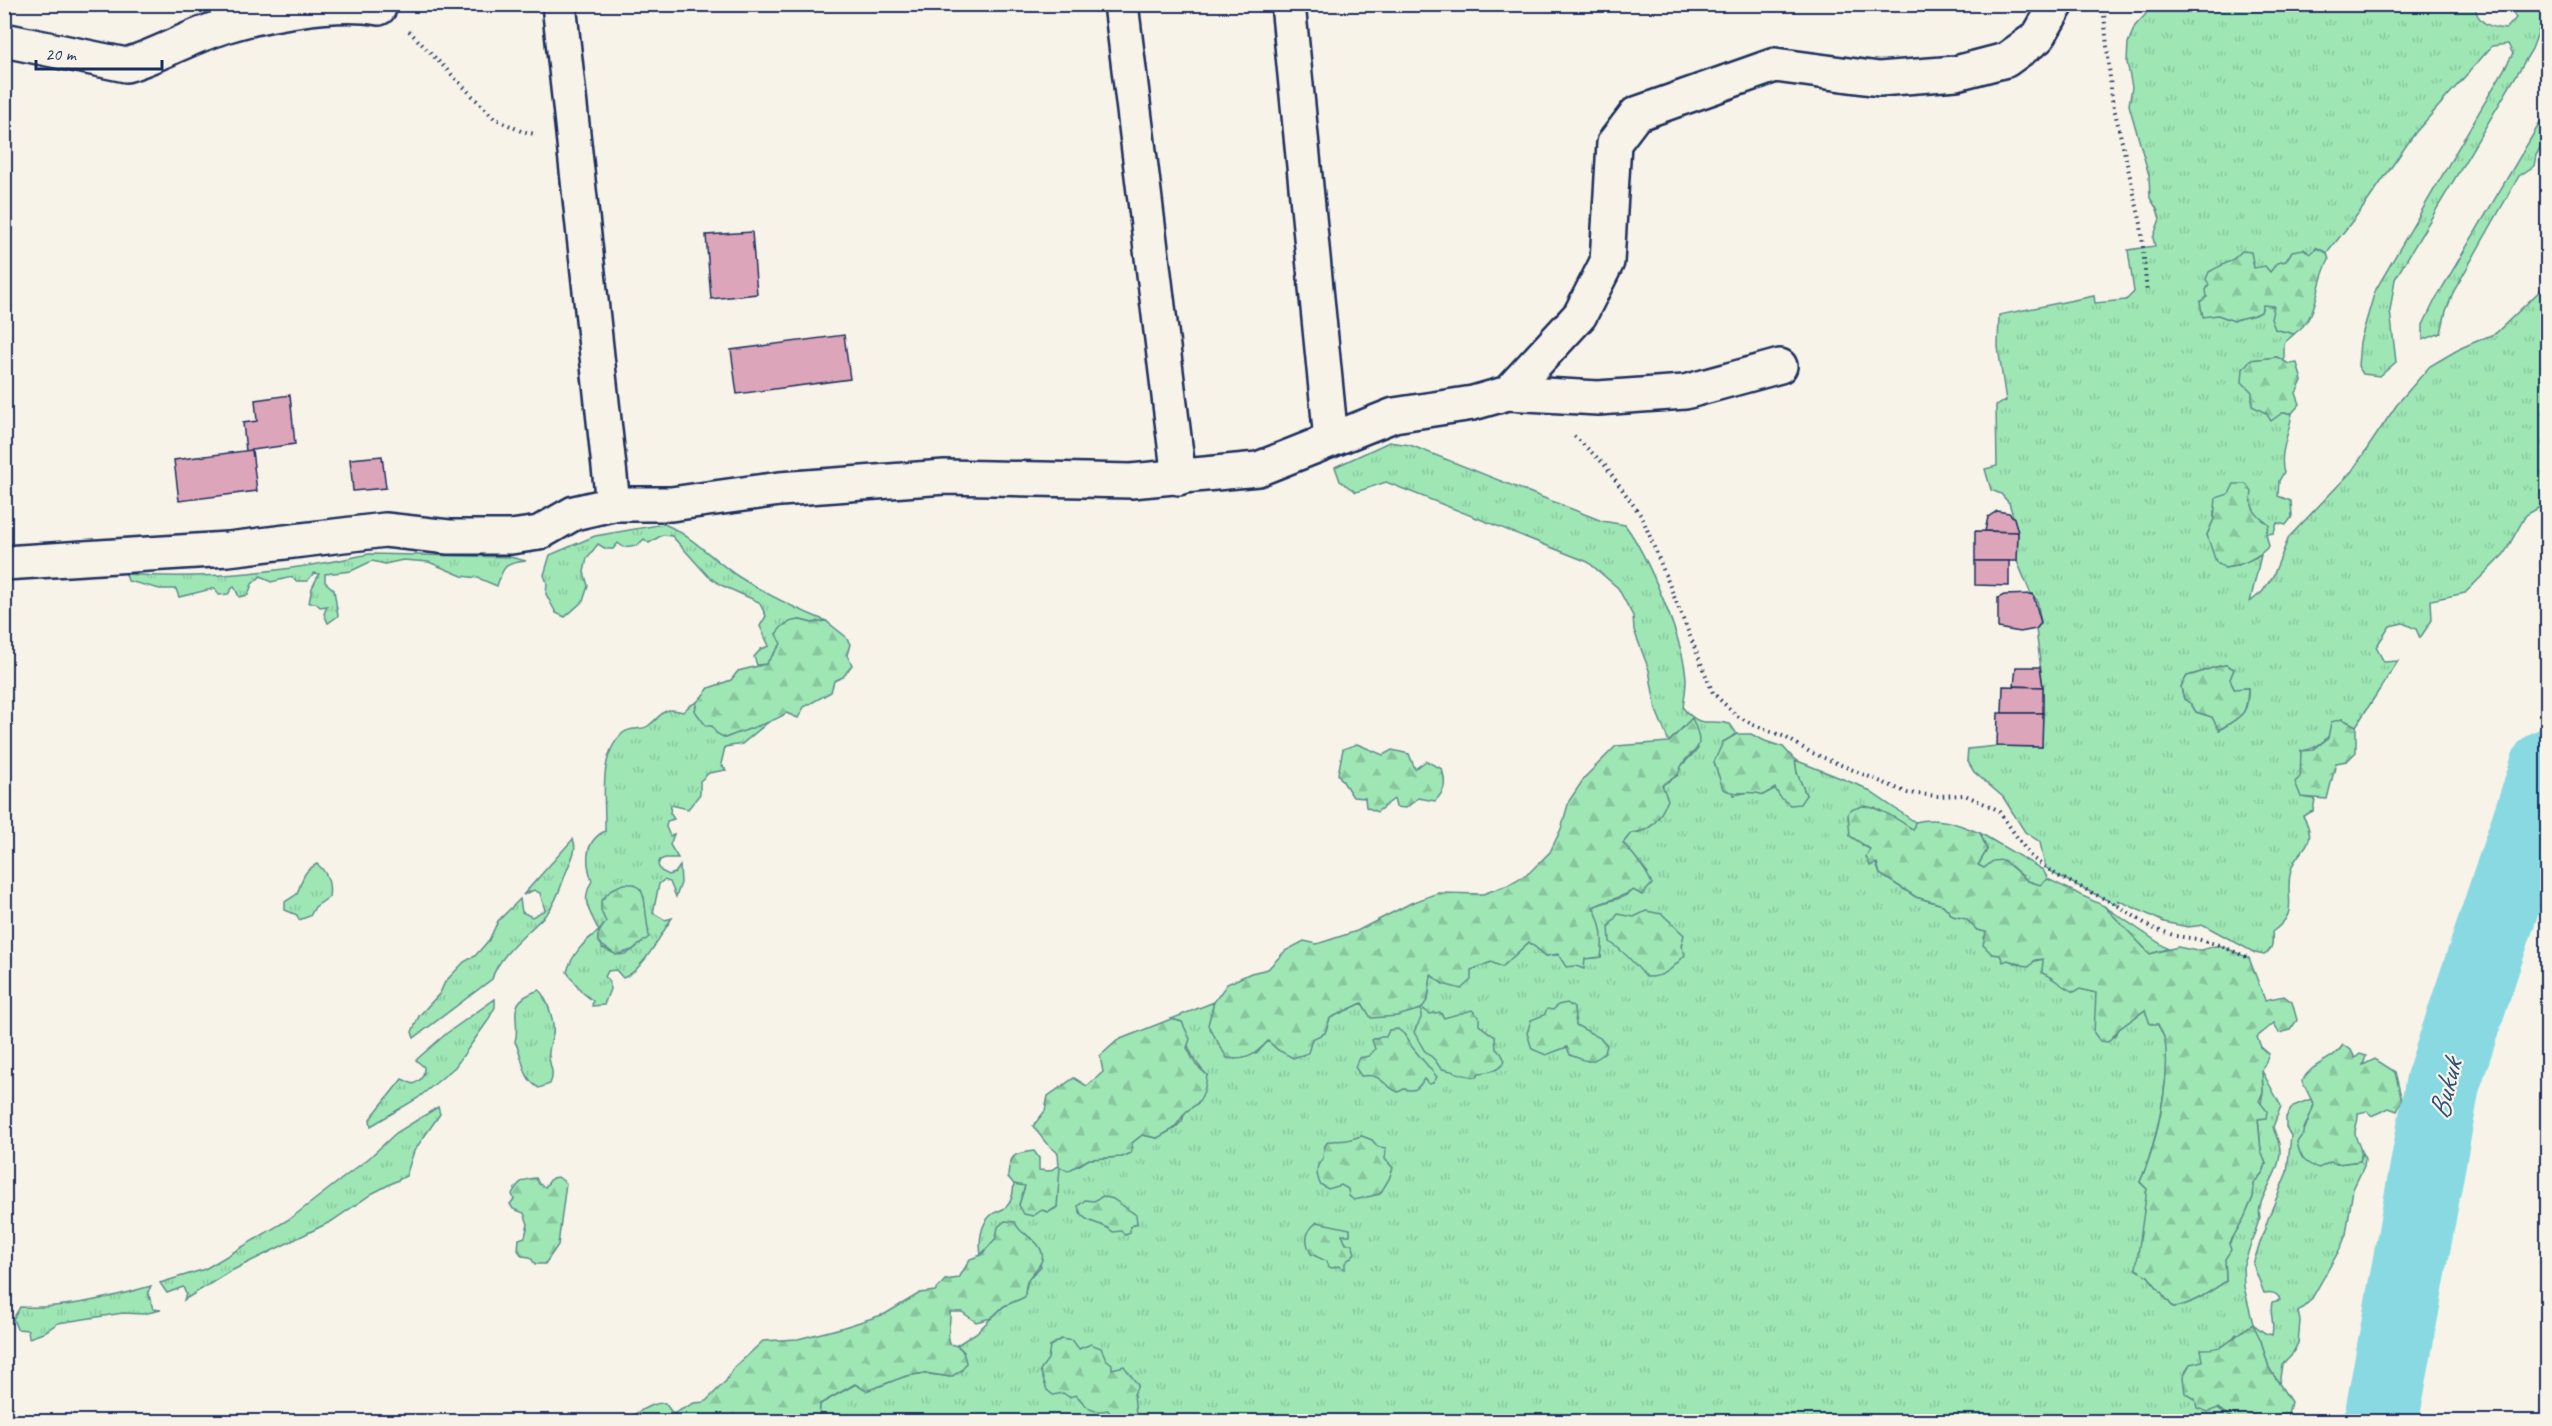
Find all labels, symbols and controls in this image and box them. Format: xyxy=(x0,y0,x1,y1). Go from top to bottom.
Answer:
scale bar xyxy=(36,33,162,71)
text: 20 m xyxy=(45,43,78,65)
water label: Bukuk xyxy=(2419,1050,2472,1123)

